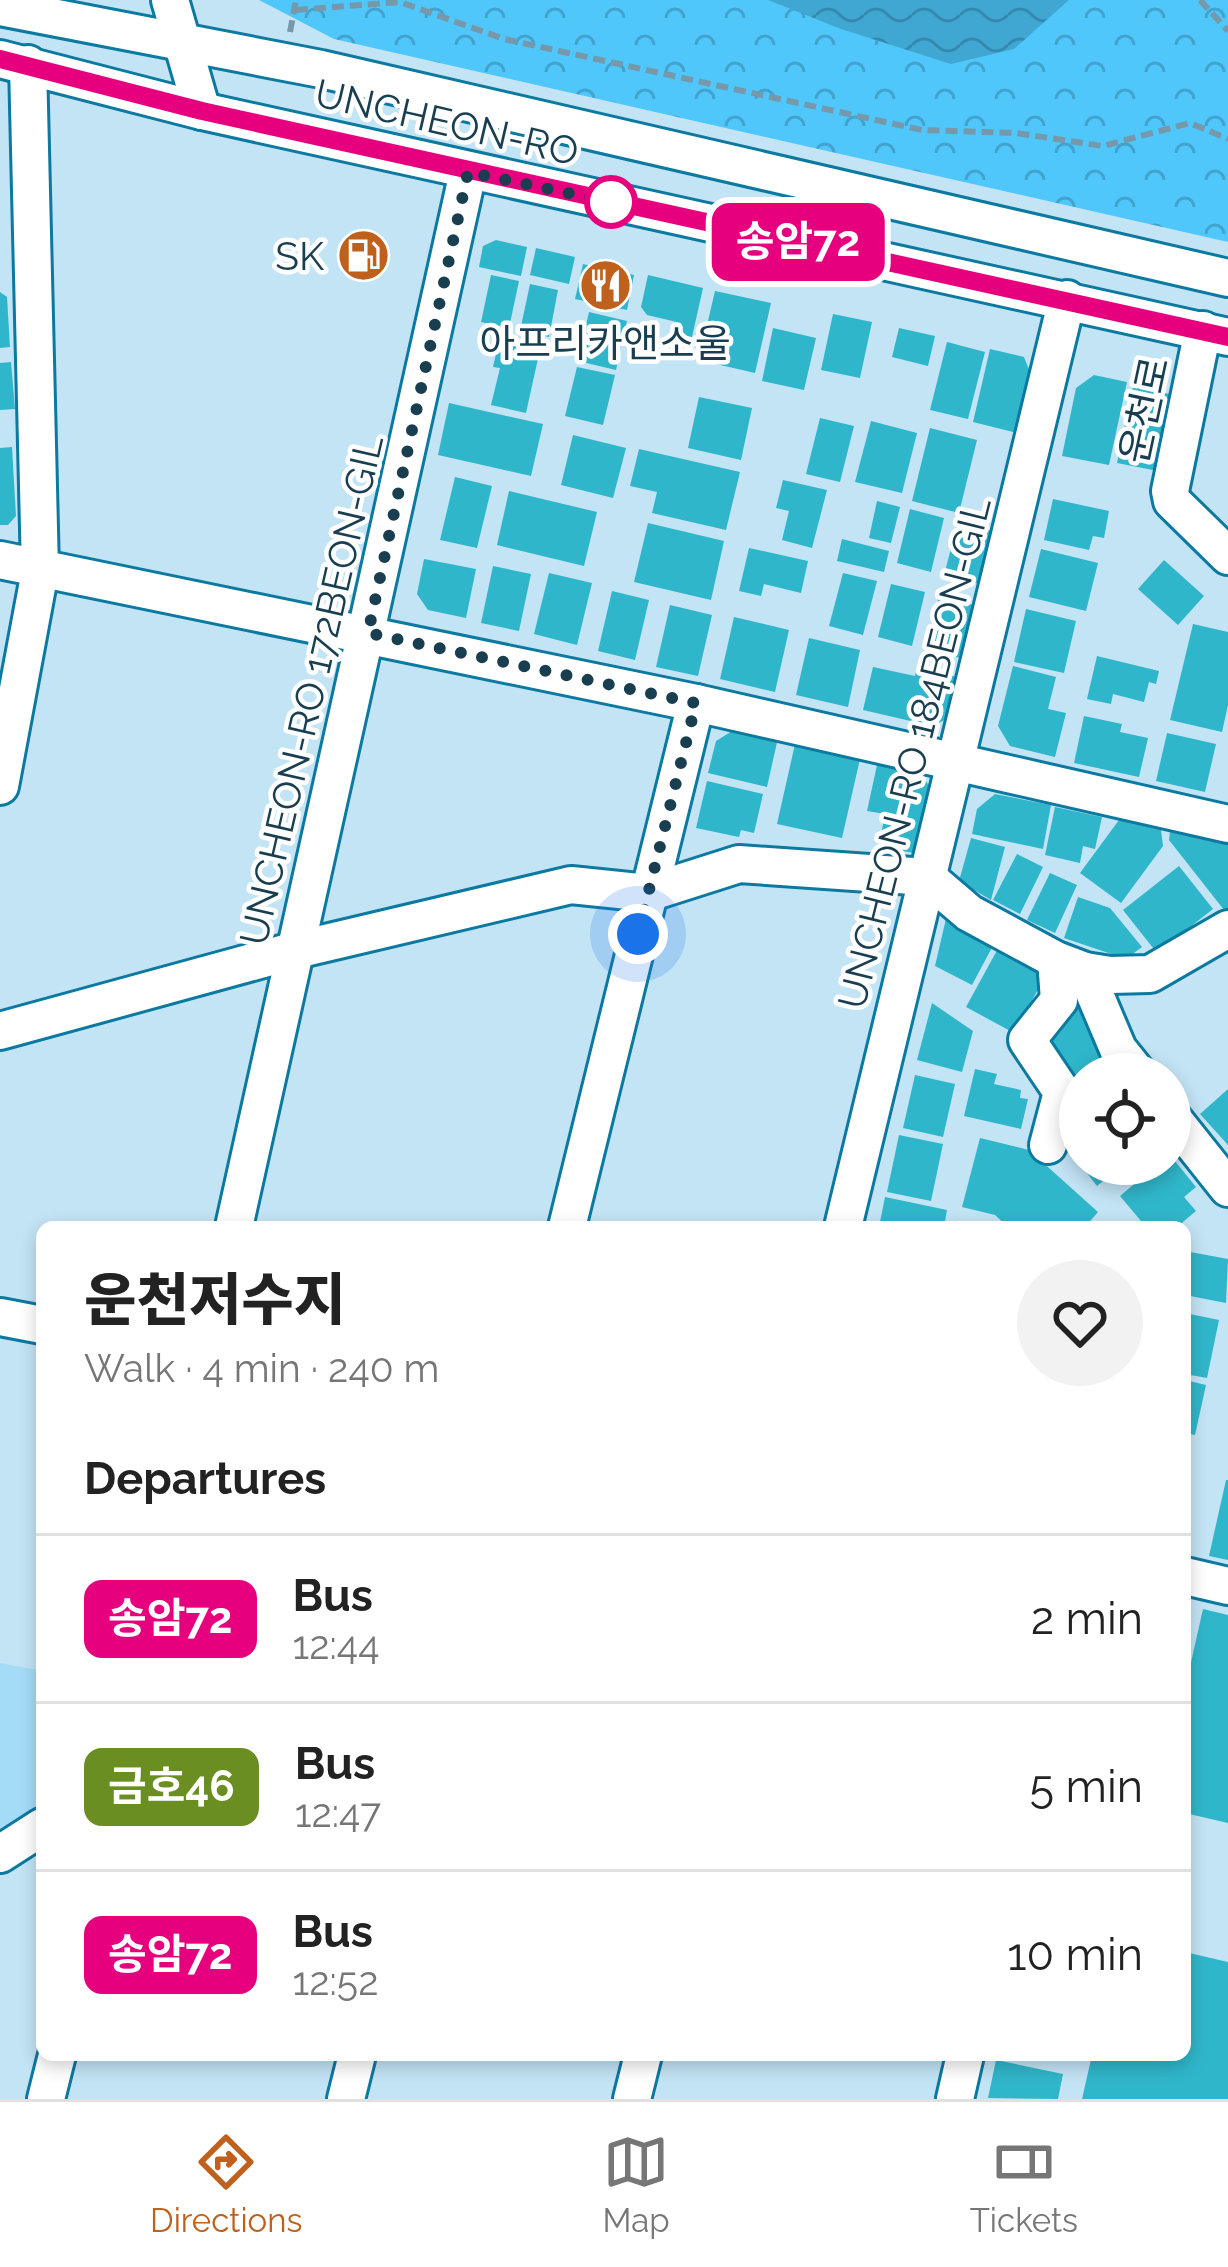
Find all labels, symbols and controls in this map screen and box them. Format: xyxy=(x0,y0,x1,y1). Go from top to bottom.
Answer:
street label: UNCHEON-RO xyxy=(311,69,583,175)
unlabelled marker xyxy=(586,177,636,227)
line badge: 송암72 xyxy=(714,203,882,281)
text: 송암72 xyxy=(736,217,860,266)
fuel station icon: SK xyxy=(335,228,391,284)
place label: SK xyxy=(275,233,325,279)
restaurant icon: 아프리카앤소울 xyxy=(577,258,633,314)
place label: 아프리카앤소울 xyxy=(479,320,731,366)
street label: 운천로 xyxy=(1110,353,1178,467)
street label: UNCHEON-RO 172BEON-GIL xyxy=(230,430,392,949)
street label: UNCHEON-RO 184BEON-GIL xyxy=(828,492,1000,1013)
your location xyxy=(608,904,668,964)
map controls xyxy=(1059,1053,1191,1185)
button: locate xyxy=(1059,1053,1191,1185)
button: heart xyxy=(1017,1260,1143,1386)
text: 운천저수지 xyxy=(84,1266,346,1333)
text: Walk · 4 min · 240 m xyxy=(84,1345,439,1391)
text: Departures xyxy=(84,1452,326,1505)
text: Bus xyxy=(293,1569,373,1622)
text: 2 min xyxy=(1031,1592,1143,1645)
text: 송암72 xyxy=(108,1594,233,1643)
text: 12:44 xyxy=(293,1622,379,1668)
text: Bus xyxy=(295,1737,375,1790)
text: 5 min xyxy=(1030,1760,1143,1813)
text: 금호46 xyxy=(108,1762,235,1811)
text: 12:47 xyxy=(295,1790,381,1836)
text: Bus xyxy=(293,1905,373,1958)
text: 10 min xyxy=(1007,1928,1143,1981)
text: 송암72 xyxy=(108,1930,233,1979)
text: 12:52 xyxy=(293,1958,378,2004)
tab: Directions xyxy=(150,2129,302,2240)
tab: Map xyxy=(603,2129,670,2240)
tab: Tickets xyxy=(970,2129,1078,2240)

